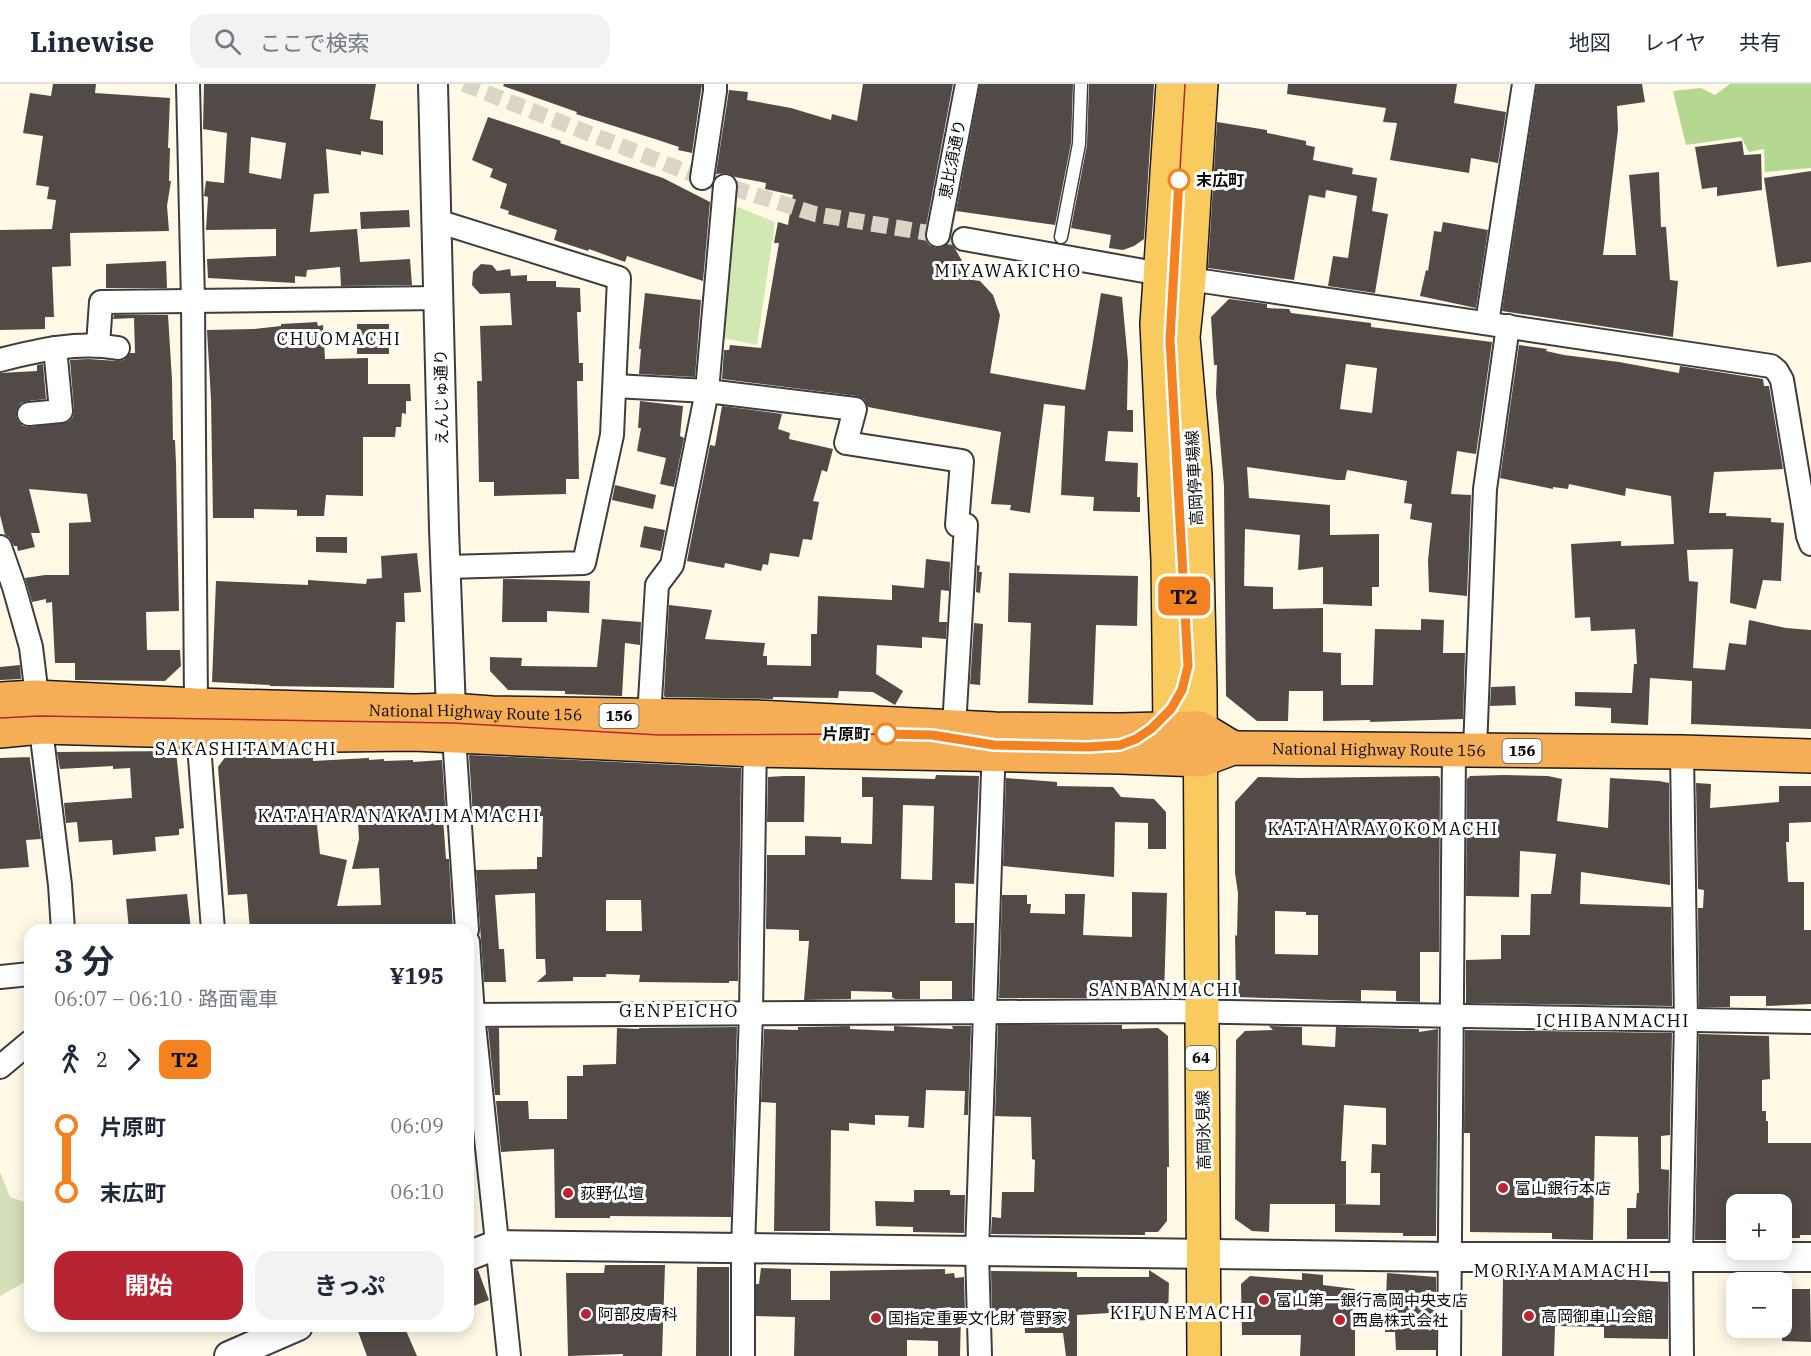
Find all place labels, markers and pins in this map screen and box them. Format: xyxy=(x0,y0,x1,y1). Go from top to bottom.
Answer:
marker: 末広町 xyxy=(1168,169,1190,191)
place label: 末広町 xyxy=(1196,170,1244,190)
marker: 片原町 xyxy=(875,723,897,745)
place label: 片原町 xyxy=(822,724,870,744)
place label: 富山銀行本店 xyxy=(1515,1178,1611,1198)
marker: 富山銀行本店 xyxy=(1496,1181,1510,1195)
place label: 荻野仏壇 xyxy=(580,1183,644,1203)
marker: 荻野仏壇 xyxy=(561,1186,575,1200)
place label: 富山第一銀行高岡中央支店 xyxy=(1276,1290,1468,1310)
marker: 富山第一銀行高岡中央支店 xyxy=(1257,1293,1271,1307)
place label: 阿部皮膚科 xyxy=(598,1304,678,1324)
place label: 高岡御車山会館 xyxy=(1541,1306,1653,1326)
marker: 阿部皮膚科 xyxy=(579,1307,593,1321)
place label: 国指定重要文化財 菅野家 xyxy=(888,1308,1068,1328)
marker: 高岡御車山会館 xyxy=(1522,1309,1536,1323)
place label: 西島株式会社 xyxy=(1352,1310,1448,1330)
marker: 国指定重要文化財 菅野家 xyxy=(869,1311,883,1325)
marker: 西島株式会社 xyxy=(1333,1313,1347,1327)

